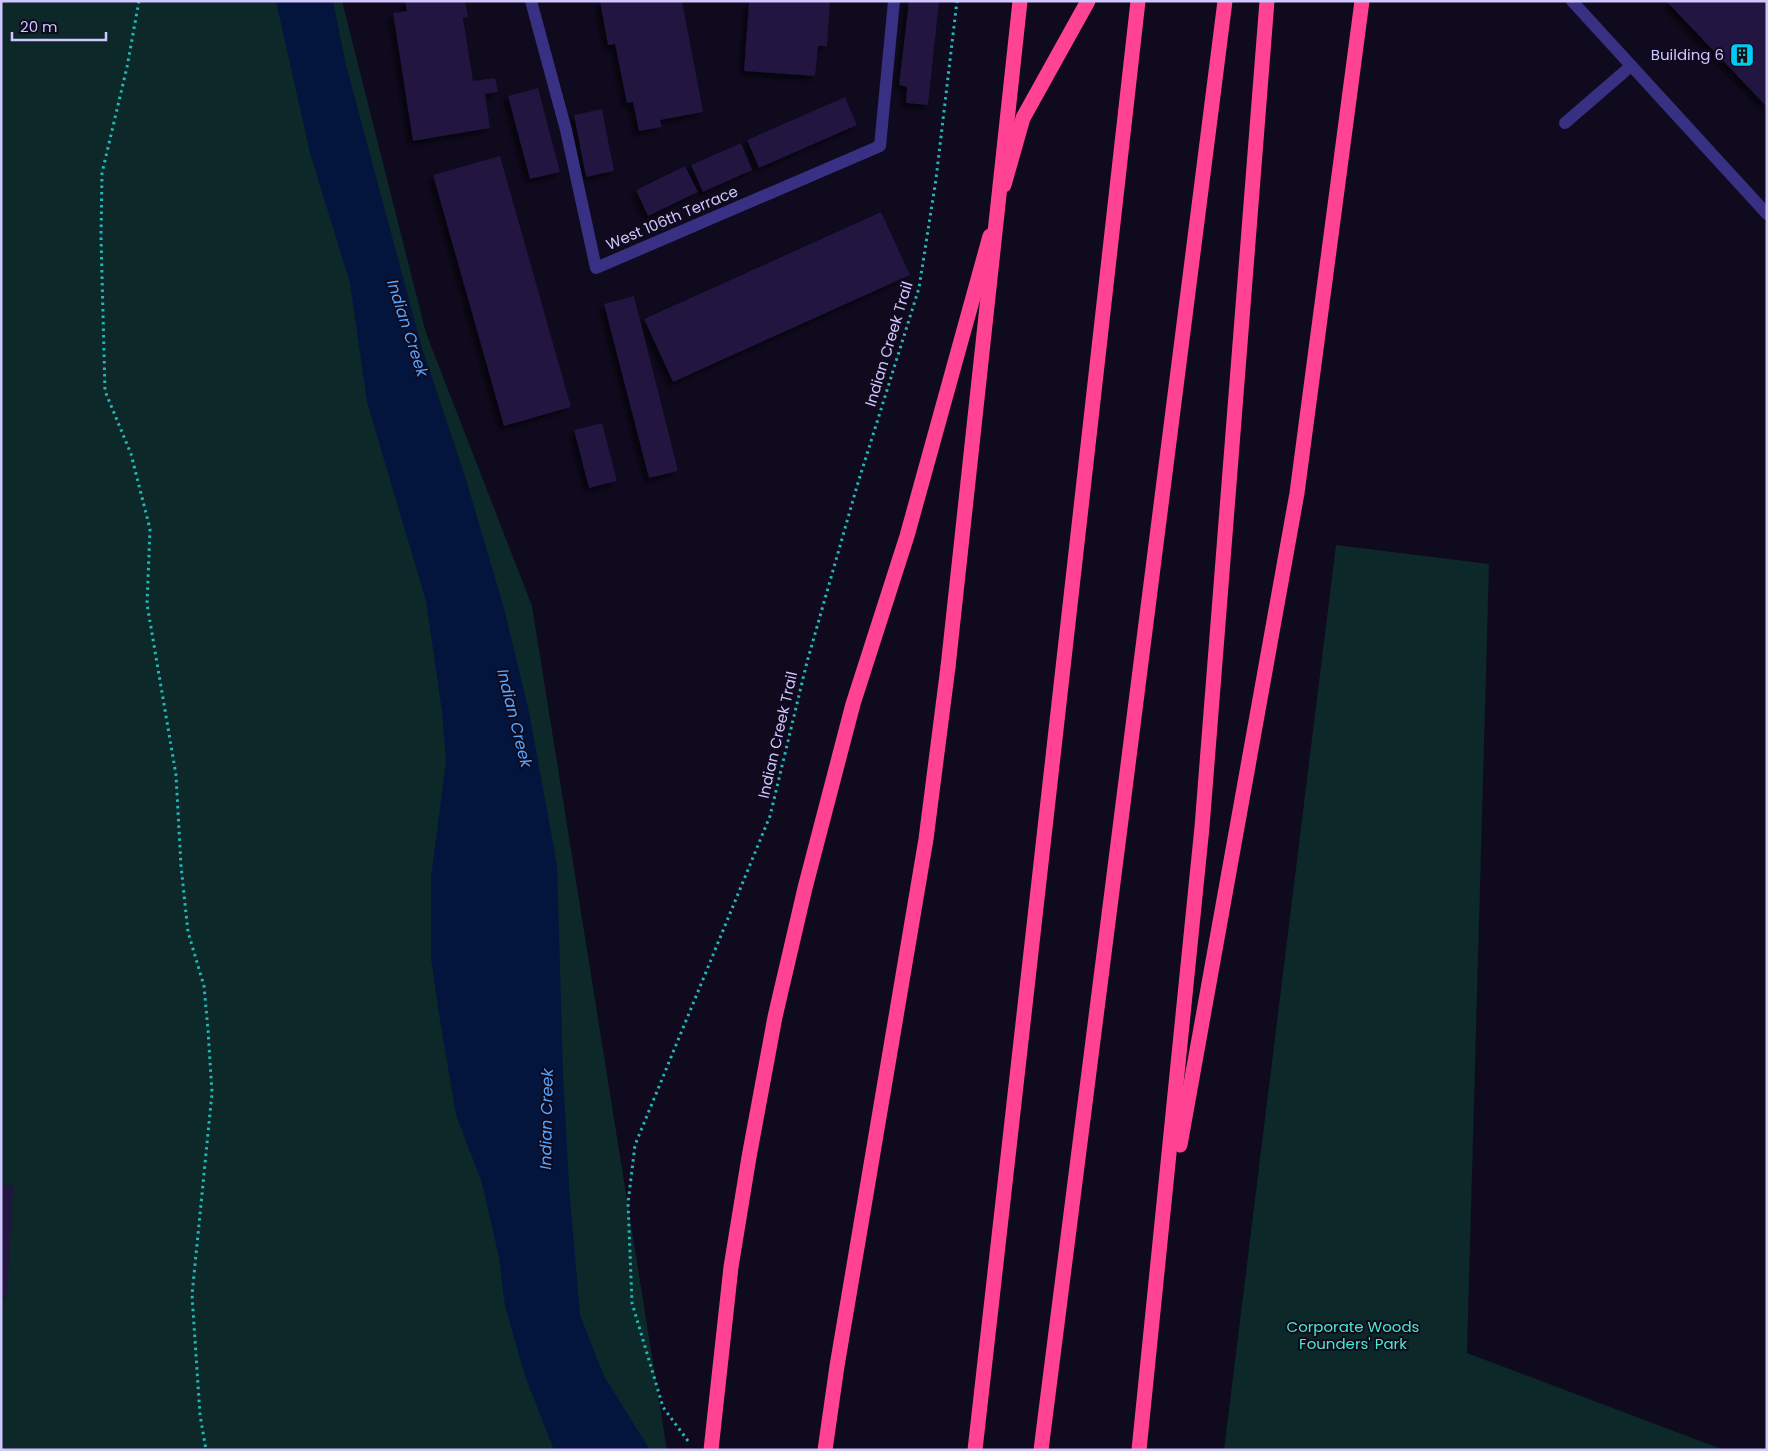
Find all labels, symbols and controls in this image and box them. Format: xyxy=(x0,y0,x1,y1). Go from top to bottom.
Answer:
scale bar xyxy=(12,10,106,42)
text: 20 m xyxy=(20,16,58,37)
building icon: Building 6 xyxy=(1729,42,1755,68)
place label: Building 6 xyxy=(1651,44,1724,65)
street label: West 106th Terrace xyxy=(603,180,741,255)
water label: Indian Creek xyxy=(381,276,434,381)
street label: Indian Creek Trail xyxy=(860,279,918,409)
water label: Indian Creek xyxy=(491,666,538,771)
street label: Indian Creek Trail xyxy=(753,669,802,800)
water label: Indian Creek xyxy=(534,1067,559,1170)
park label: Corporate Woods Founders' Park xyxy=(1287,1316,1420,1354)

